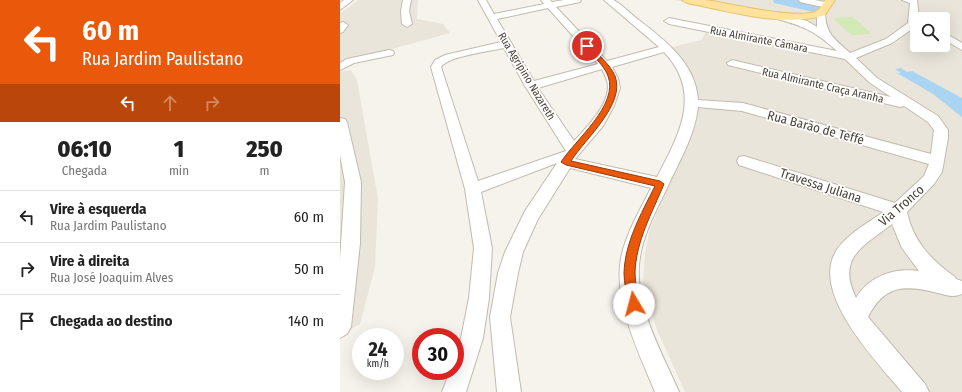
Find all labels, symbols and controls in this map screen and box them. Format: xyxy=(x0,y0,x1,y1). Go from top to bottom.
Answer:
map controls xyxy=(910,12,950,52)
button: search xyxy=(910,12,950,52)
text: 60 m xyxy=(82,14,139,47)
icon: left xyxy=(16,16,68,68)
street label: Rua Almirante Câmara xyxy=(709,24,809,55)
pin xyxy=(570,29,604,63)
street label: Rua Agripino Nazareth xyxy=(495,30,558,123)
icon: arrive xyxy=(576,35,598,57)
text: Rua Jardim Paulistano xyxy=(82,48,243,70)
street label: Rua Almirante Craça Aranha xyxy=(761,65,885,106)
icon: left xyxy=(117,92,139,114)
icon: ahead xyxy=(159,92,181,114)
icon: right xyxy=(201,92,223,114)
street label: Rua Barão de Teffé xyxy=(766,107,866,148)
text: 06:10 xyxy=(57,135,112,163)
text: 1 xyxy=(174,135,184,163)
text: 250 xyxy=(246,135,283,163)
text: Chegada xyxy=(62,163,107,178)
text: min xyxy=(169,163,189,178)
text: m xyxy=(259,163,269,178)
street label: Travessa Juliana xyxy=(778,165,864,206)
street label: Via Tronco xyxy=(876,182,927,229)
text: Vire à esquerda xyxy=(50,200,147,218)
icon: left xyxy=(16,206,38,228)
text: 60 m xyxy=(294,208,324,226)
text: Rua Jardim Paulistano xyxy=(50,218,166,233)
text: Vire à direita xyxy=(50,252,129,270)
icon: right xyxy=(16,258,38,280)
text: 50 m xyxy=(294,260,324,278)
text: Rua José Joaquim Alves xyxy=(50,270,173,285)
position arrow xyxy=(613,283,655,325)
icon: arrive xyxy=(16,310,38,332)
text: Chegada ao destino xyxy=(50,312,172,330)
text: 140 m xyxy=(288,312,324,330)
speed limit sign: 30 xyxy=(412,328,464,380)
text: 24 xyxy=(368,337,388,361)
text: km/h xyxy=(367,358,389,370)

